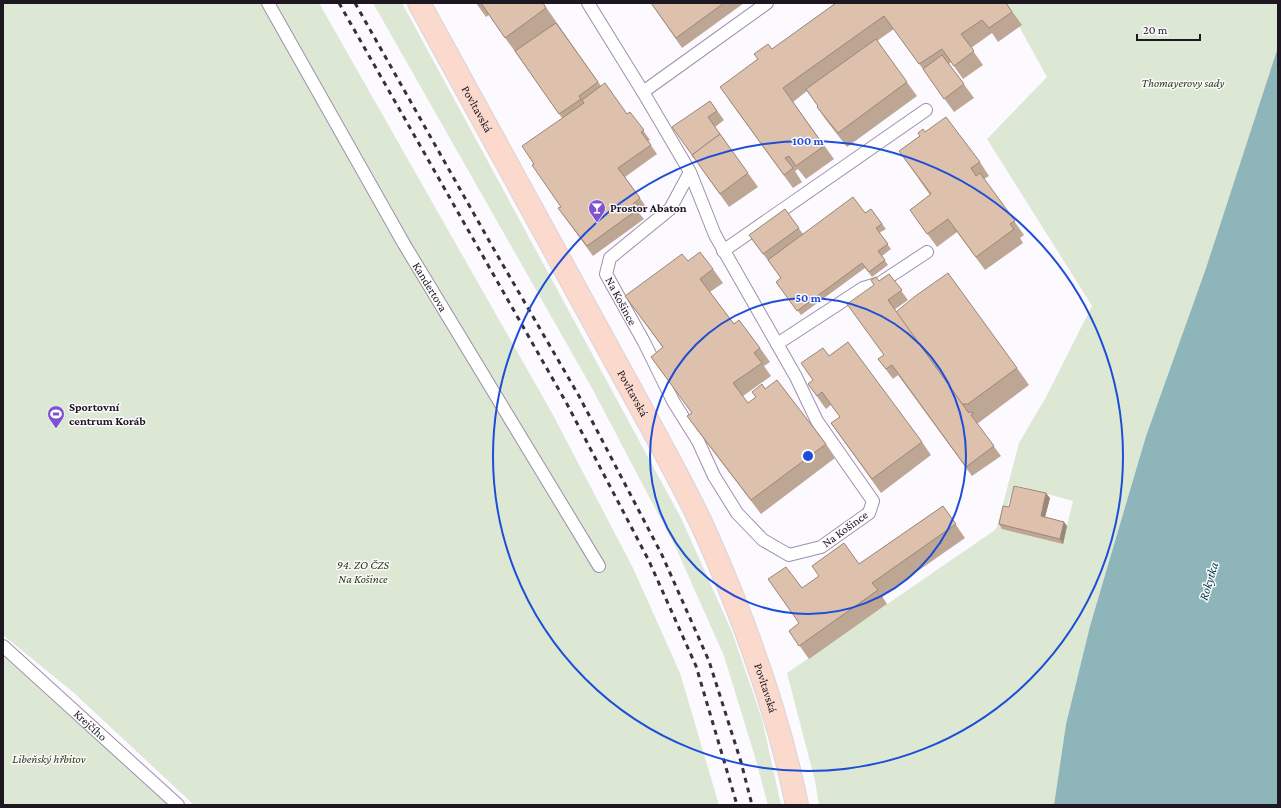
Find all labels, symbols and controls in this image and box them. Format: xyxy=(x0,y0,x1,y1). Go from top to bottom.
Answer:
scale bar xyxy=(1137,16,1200,42)
text: 20 m xyxy=(1143,23,1168,37)
park label: Thomayerovy sady xyxy=(1142,76,1224,90)
street label: Povltavská xyxy=(459,83,496,135)
text: 100 m xyxy=(792,134,825,148)
bar icon: Prostor Abaton xyxy=(587,198,607,223)
place label: Prostor Abaton xyxy=(610,201,687,215)
street label: Kandertova xyxy=(410,260,451,315)
street label: Na Košince xyxy=(602,274,640,328)
text: 50 m xyxy=(795,291,822,305)
street label: Povltavská xyxy=(614,367,652,419)
place label: Sportovní centrum Koráb xyxy=(69,400,146,428)
sports icon: Sportovní centrum Koráb xyxy=(46,404,66,429)
centre of rings xyxy=(801,449,815,463)
street label: Na Košince xyxy=(820,508,870,550)
park label: 94. ZO ČZS Na Košince xyxy=(337,558,390,586)
water label: Rokytka xyxy=(1196,560,1221,602)
street label: Povltavská xyxy=(751,661,780,715)
street label: Krejčího xyxy=(71,707,110,744)
park label: Libeňský hřbitov xyxy=(12,752,86,766)

